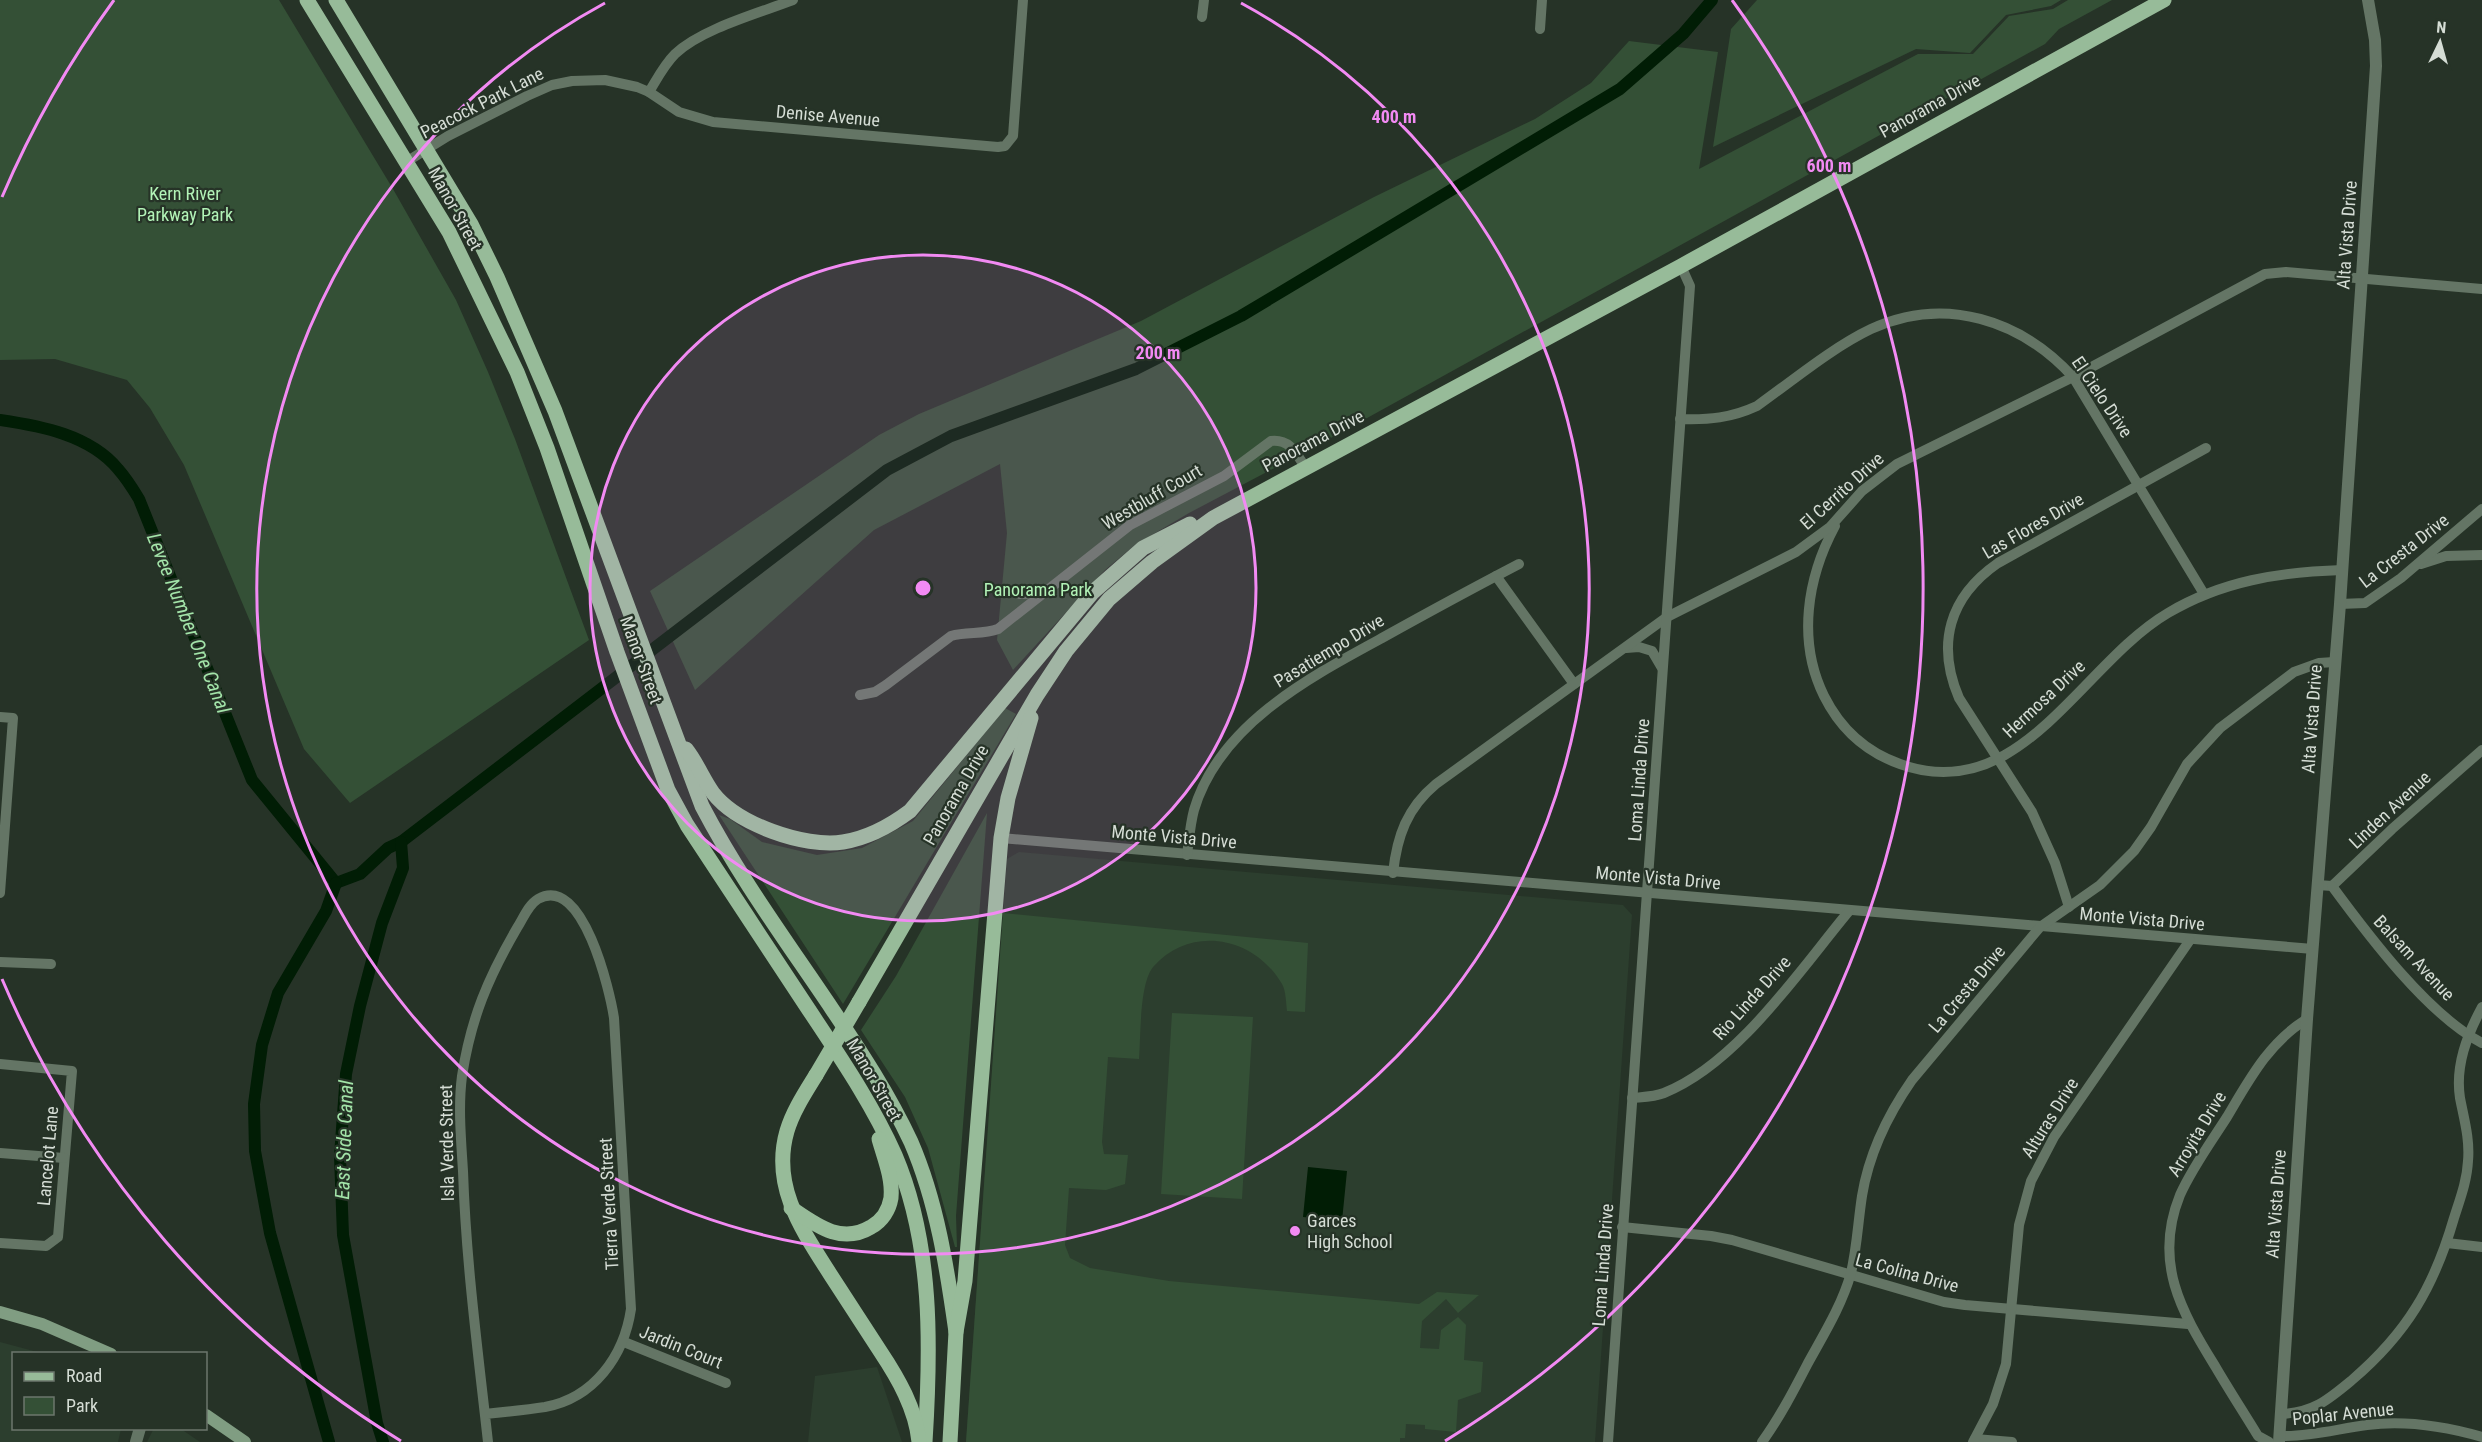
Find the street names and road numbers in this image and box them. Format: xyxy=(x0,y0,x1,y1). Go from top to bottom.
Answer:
street label: Peacock Park Lane xyxy=(417,62,547,143)
street label: Panorama Drive xyxy=(1876,69,1984,142)
street label: Denise Avenue xyxy=(775,101,881,131)
street label: Manor Street xyxy=(424,164,487,254)
street label: Alta Vista Drive xyxy=(2332,180,2361,290)
street label: El Cielo Drive xyxy=(2068,352,2137,441)
street label: Panorama Drive xyxy=(1258,405,1367,476)
street label: El Cerrito Drive xyxy=(1796,448,1888,534)
street label: Westbluff Court xyxy=(1098,460,1205,534)
street label: Las Flores Drive xyxy=(1978,488,2087,563)
street label: La Cresta Drive xyxy=(2355,509,2453,592)
street label: Pasatiempo Drive xyxy=(1270,609,1388,692)
street label: Manor Street xyxy=(616,613,667,707)
street label: Hermosa Drive xyxy=(1998,655,2089,742)
street label: Alta Vista Drive xyxy=(2297,664,2326,774)
street label: Loma Linda Drive xyxy=(1624,718,1653,842)
street label: Panorama Drive xyxy=(918,741,993,849)
street label: Linden Avenue xyxy=(2345,767,2435,853)
street label: Monte Vista Drive xyxy=(1111,821,1238,852)
street label: Monte Vista Drive xyxy=(1595,862,1722,893)
street label: Monte Vista Drive xyxy=(2079,903,2206,934)
street label: Balsam Avenue xyxy=(2370,911,2459,1005)
street label: La Cresta Drive xyxy=(1924,941,2009,1037)
street label: Rio Linda Drive xyxy=(1708,951,1795,1044)
street label: Manor Street xyxy=(842,1035,906,1125)
street label: Alturas Drive xyxy=(2017,1074,2082,1162)
street label: Isla Verde Street xyxy=(435,1084,458,1202)
street label: Arroyita Drive xyxy=(2163,1087,2230,1180)
street label: Lancelot Lane xyxy=(33,1105,62,1206)
street label: Tierra Verde Street xyxy=(595,1137,622,1271)
street label: Alta Vista Drive xyxy=(2261,1149,2290,1259)
street label: Loma Linda Drive xyxy=(1588,1203,1617,1327)
street label: La Colina Drive xyxy=(1853,1249,1961,1296)
street label: Jardin Court xyxy=(637,1320,726,1373)
street label: Poplar Avenue xyxy=(2291,1398,2395,1429)

